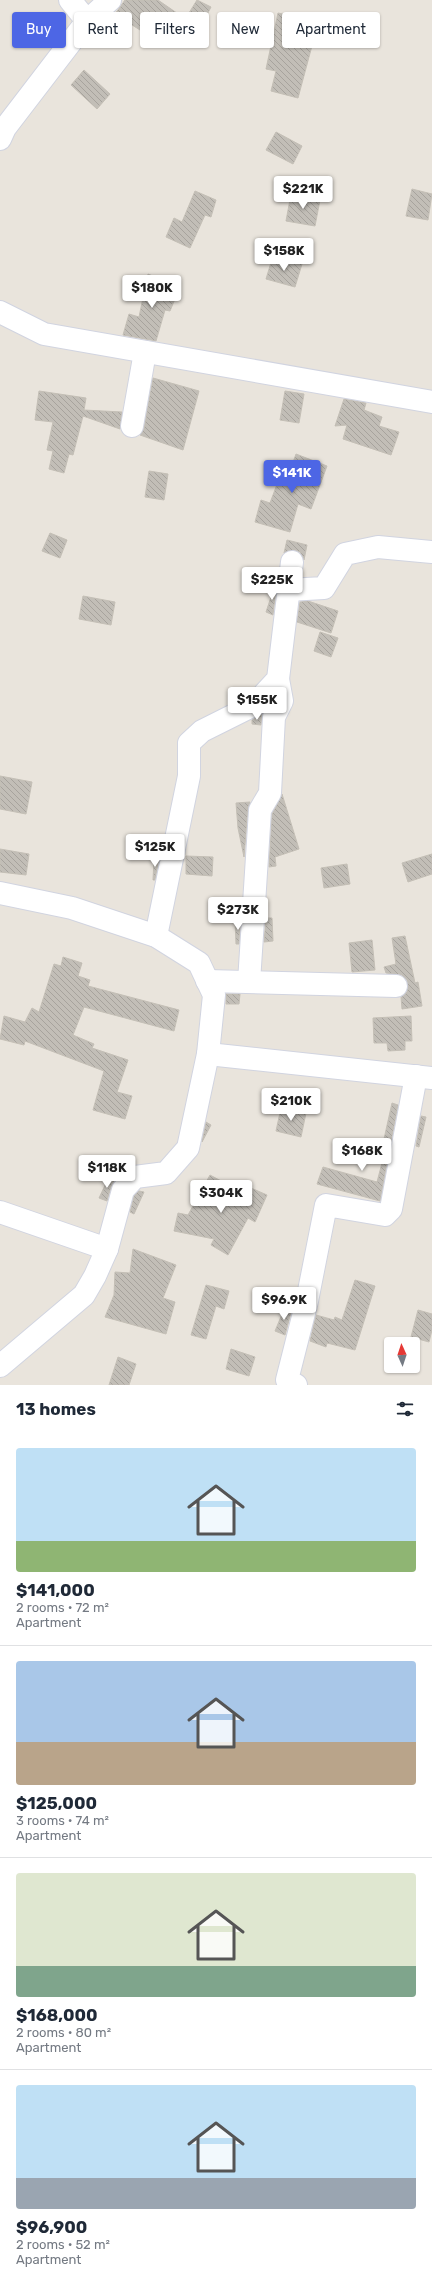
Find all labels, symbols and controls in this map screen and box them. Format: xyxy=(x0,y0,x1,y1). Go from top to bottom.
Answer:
chip: Buy xyxy=(12,12,66,48)
chip: Rent xyxy=(74,12,132,48)
chip: Filters xyxy=(140,12,209,48)
chip: New xyxy=(217,12,274,48)
chip: Apartment xyxy=(282,12,380,48)
pin: $221K xyxy=(275,176,331,210)
text: $221K xyxy=(283,181,323,196)
pin: $158K xyxy=(256,238,312,272)
text: $158K xyxy=(264,243,304,258)
pin: $180K xyxy=(124,275,180,309)
text: $180K xyxy=(131,280,173,295)
pin: $141K xyxy=(264,460,320,494)
text: $141K xyxy=(273,465,311,480)
pin: $225K xyxy=(244,567,300,601)
text: $225K xyxy=(251,572,293,587)
pin: $155K xyxy=(229,687,285,721)
text: $155K xyxy=(237,692,277,707)
pin: $125K xyxy=(127,834,183,868)
text: $125K xyxy=(135,839,175,854)
pin: $273K xyxy=(210,897,266,931)
text: $273K xyxy=(217,902,259,917)
pin: $210K xyxy=(263,1088,319,1122)
text: $210K xyxy=(270,1093,312,1108)
pin: $168K xyxy=(334,1138,390,1172)
text: $168K xyxy=(341,1143,383,1158)
pin: $118K xyxy=(79,1155,135,1189)
text: $118K xyxy=(87,1160,127,1175)
pin: $304K xyxy=(193,1180,249,1214)
text: $304K xyxy=(199,1185,243,1200)
pin: $96.9K xyxy=(251,1287,317,1321)
text: $96.9K xyxy=(261,1292,307,1307)
north arrow xyxy=(384,1337,420,1373)
map controls xyxy=(384,1337,420,1373)
icon: filters xyxy=(394,1398,416,1420)
text: 13 homes xyxy=(16,1399,96,1419)
icon: home xyxy=(180,1474,252,1546)
text: $141,000 xyxy=(16,1580,95,1600)
text: 2 rooms · 72 m² xyxy=(16,1600,109,1615)
text: Apartment xyxy=(16,1615,81,1630)
icon: home xyxy=(180,1687,252,1759)
text: $125,000 xyxy=(16,1793,97,1813)
text: 3 rooms · 74 m² xyxy=(16,1813,109,1828)
text: Apartment xyxy=(16,1828,81,1843)
icon: home xyxy=(180,1899,252,1971)
text: $168,000 xyxy=(16,2005,98,2025)
text: 2 rooms · 80 m² xyxy=(16,2025,111,2040)
text: Apartment xyxy=(16,2040,81,2055)
icon: home xyxy=(180,2111,252,2183)
text: $96,900 xyxy=(16,2217,87,2237)
text: 2 rooms · 52 m² xyxy=(16,2237,110,2252)
text: Apartment xyxy=(16,2252,81,2267)

